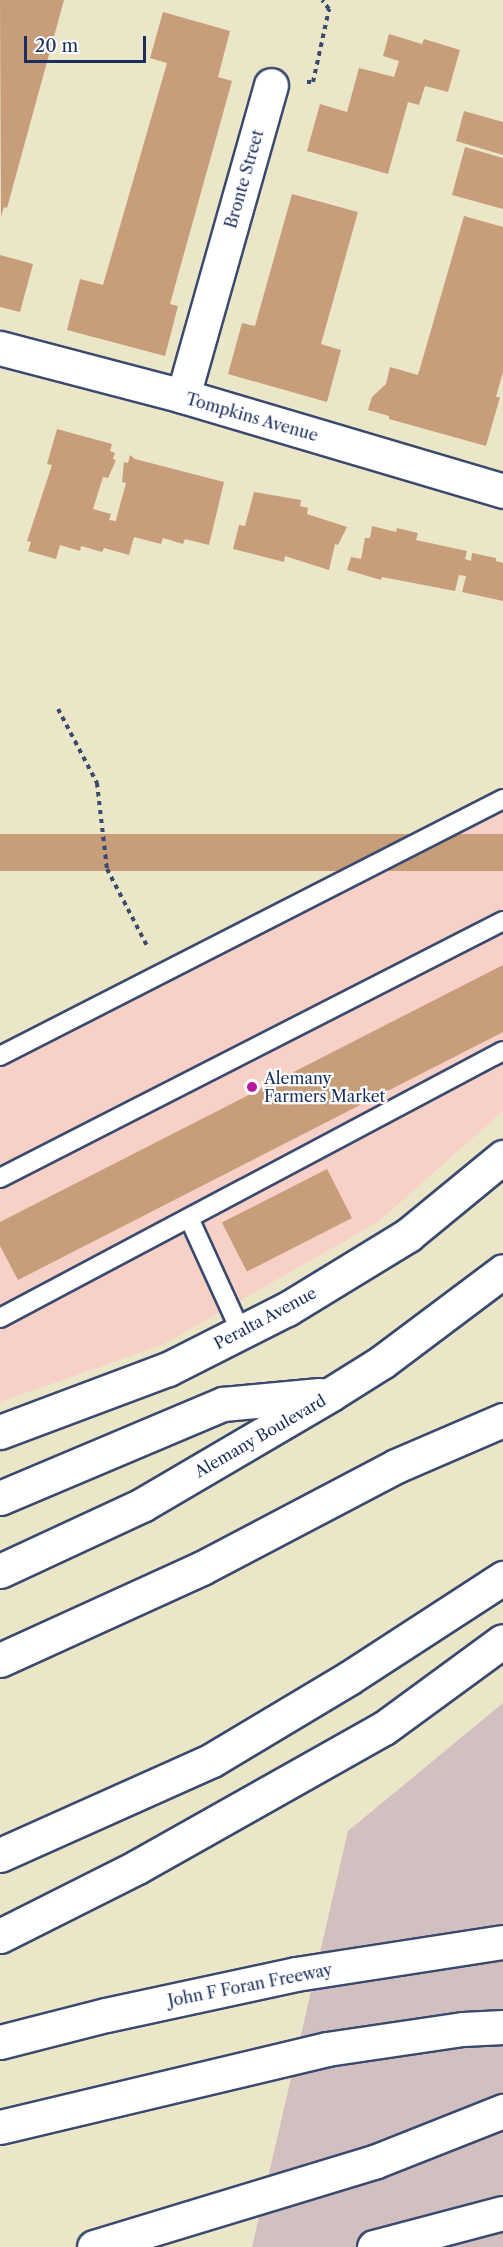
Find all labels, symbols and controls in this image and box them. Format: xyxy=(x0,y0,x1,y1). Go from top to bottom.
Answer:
scale bar xyxy=(27,24,148,62)
text: 20 m xyxy=(35,35,78,57)
street label: Bronte Street xyxy=(221,127,267,231)
street label: Tompkins Avenue xyxy=(183,389,321,445)
place label: Alemany Farmers Market xyxy=(264,1068,385,1106)
marker: Alemany Farmers Market xyxy=(245,1080,259,1094)
street label: Peralta Avenue xyxy=(210,1283,320,1353)
street label: Alemany Boulevard xyxy=(191,1390,329,1482)
street label: John F Foran Freeway xyxy=(166,1960,334,2010)

